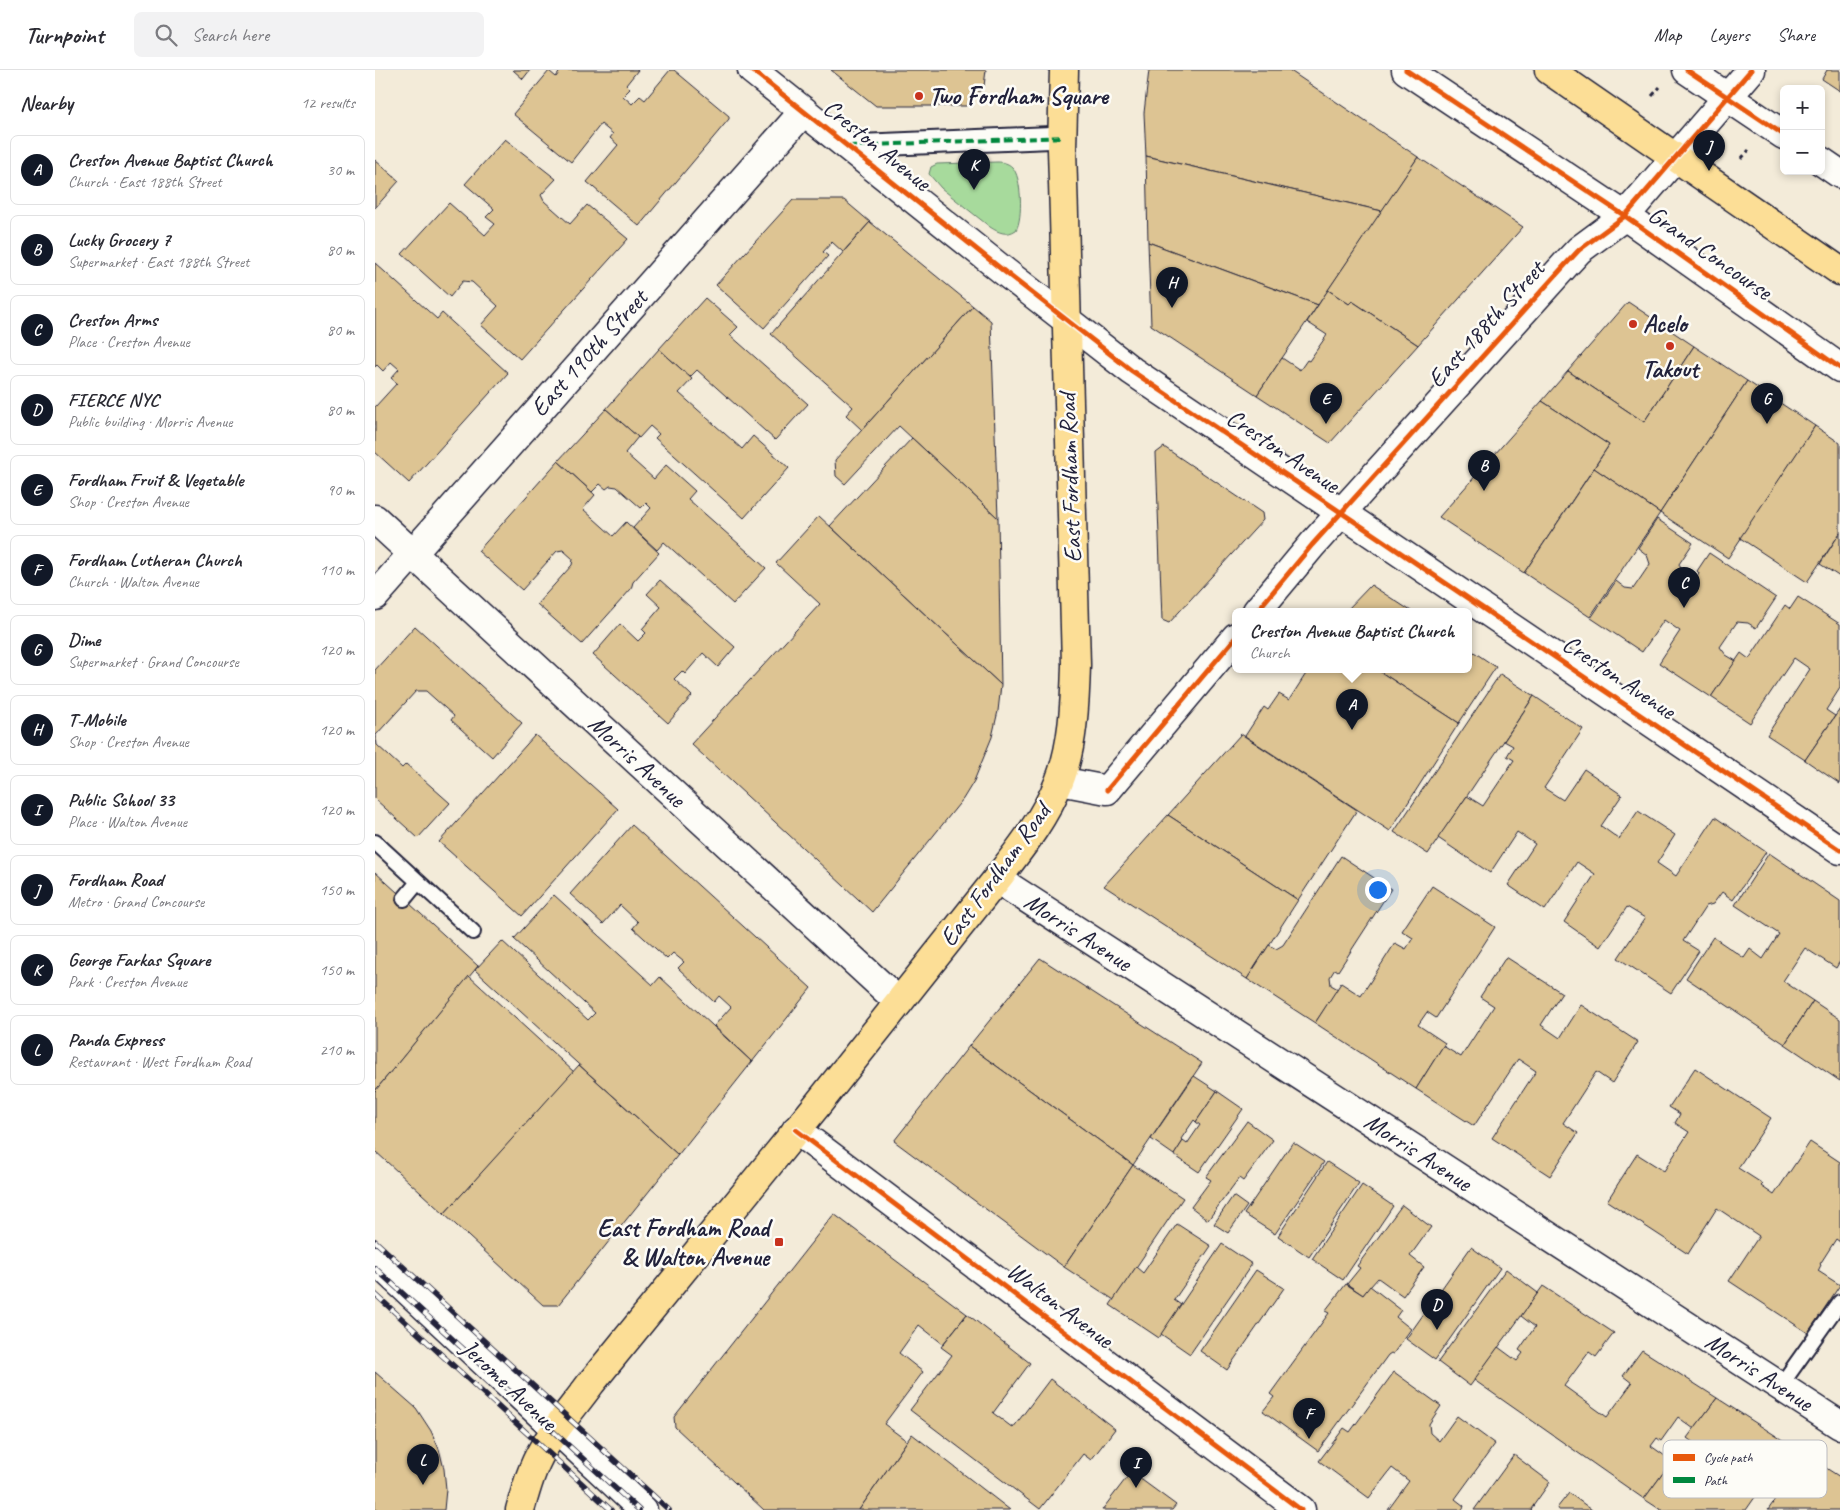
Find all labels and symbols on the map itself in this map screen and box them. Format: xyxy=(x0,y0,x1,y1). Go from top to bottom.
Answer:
place label: Two Fordham Square xyxy=(929,80,1109,112)
marker: Two Fordham Square xyxy=(913,90,925,102)
street label: Creston Avenue xyxy=(817,92,939,199)
pin: J xyxy=(1693,130,1725,171)
pin: K xyxy=(958,149,990,190)
street label: Grand Concourse xyxy=(1642,199,1780,308)
street label: East 188th Street xyxy=(1420,252,1553,394)
pin: H xyxy=(1156,267,1188,308)
street label: East 190th Street xyxy=(523,281,656,423)
place label: Acelo xyxy=(1643,308,1690,340)
marker: Acelo xyxy=(1627,318,1639,330)
marker: Takout xyxy=(1664,340,1676,352)
place label: Takout xyxy=(1642,353,1701,385)
pin: E xyxy=(1310,383,1342,424)
pin: G xyxy=(1751,383,1783,424)
street label: East Fordham Road xyxy=(1051,389,1089,563)
street label: Creston Avenue xyxy=(1220,402,1347,501)
pin: B xyxy=(1468,450,1500,491)
pin: C xyxy=(1668,567,1700,608)
street label: Creston Avenue xyxy=(1556,628,1683,727)
pin: A xyxy=(1336,689,1368,730)
street label: Morris Avenue xyxy=(582,708,694,815)
street label: East Fordham Road xyxy=(932,794,1060,953)
your location xyxy=(1365,877,1391,903)
street label: Morris Avenue xyxy=(1018,885,1139,980)
street label: Morris Avenue xyxy=(1358,1105,1479,1200)
place label: East Fordham Road & Walton Avenue xyxy=(597,1212,773,1273)
marker: East Fordham Road & Walton Avenue xyxy=(773,1236,785,1248)
street label: Walton Avenue xyxy=(1000,1255,1121,1357)
pin: D xyxy=(1421,1289,1453,1330)
street label: Morris Avenue xyxy=(1699,1325,1820,1420)
street label: Jerome Avenue xyxy=(453,1332,565,1439)
pin: F xyxy=(1293,1398,1325,1439)
legend xyxy=(1663,1440,1827,1498)
pin: L xyxy=(407,1444,439,1485)
pin: I xyxy=(1120,1447,1152,1488)
text: Cycle path xyxy=(1704,1449,1753,1466)
text: Path xyxy=(1704,1472,1728,1489)

